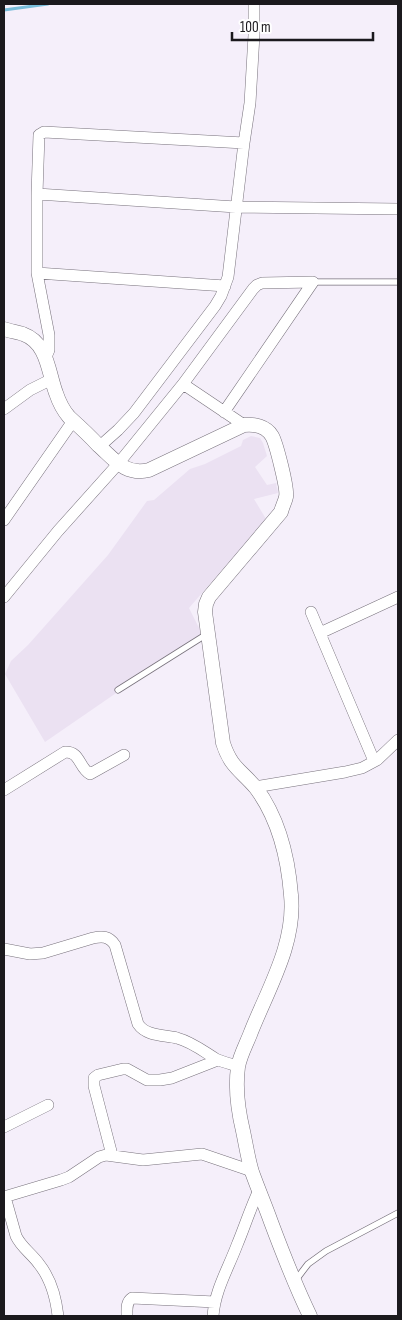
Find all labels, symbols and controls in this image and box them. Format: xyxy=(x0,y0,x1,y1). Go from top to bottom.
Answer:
scale bar xyxy=(232,10,373,42)
text: 100 m xyxy=(240,18,271,37)

